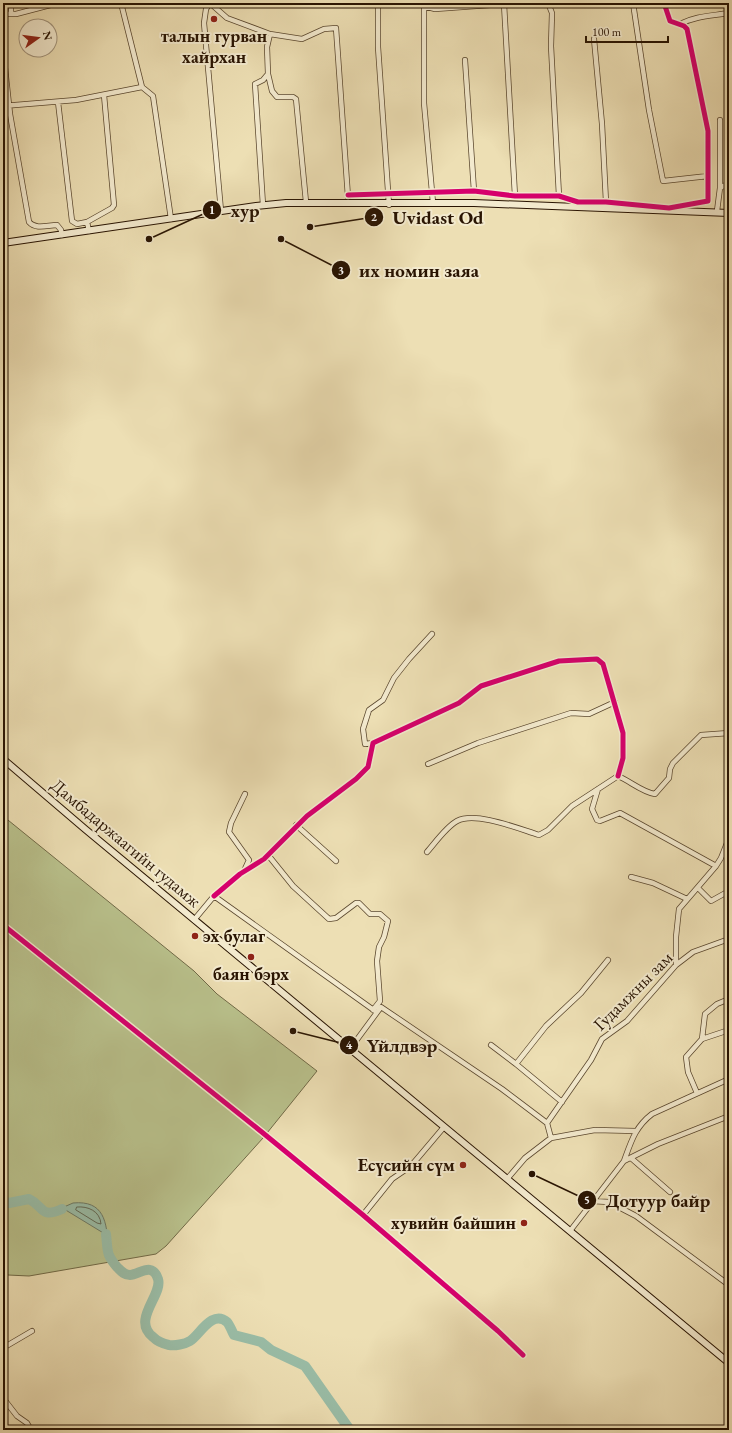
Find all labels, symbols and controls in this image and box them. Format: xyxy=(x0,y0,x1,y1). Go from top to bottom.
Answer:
marker: талын гурван хайрхан xyxy=(209,14,219,24)
north arrow xyxy=(18,18,58,58)
scale bar xyxy=(586,18,668,44)
place label: талын гурван хайрхан xyxy=(161,24,268,68)
text: 100 m xyxy=(592,24,622,40)
text: N xyxy=(40,30,56,42)
callout: хур xyxy=(202,194,268,225)
text: хур xyxy=(230,198,260,223)
callout: Uvidast Od xyxy=(364,201,491,232)
text: 1 xyxy=(209,202,215,218)
text: Uvidast Od xyxy=(392,205,484,230)
text: 2 xyxy=(371,209,378,225)
callout: их номин заяа xyxy=(331,254,487,285)
text: их номин заяа xyxy=(359,258,480,283)
text: 3 xyxy=(338,262,344,278)
street label: Дамбадаржаагийн гудамж xyxy=(47,773,206,912)
place label: эх булаг xyxy=(203,924,265,947)
marker: эх булаг xyxy=(190,931,200,941)
street label: Гудамжны зам xyxy=(588,945,678,1035)
marker: баян бэрх xyxy=(246,952,256,962)
place label: баян бэрх xyxy=(213,962,289,985)
callout: Үйлдвэр xyxy=(339,1030,445,1061)
text: Үйлдвэр xyxy=(367,1033,438,1058)
text: 4 xyxy=(346,1037,353,1053)
place label: Есүсийн сүм xyxy=(358,1153,455,1176)
marker: Есүсийн сүм xyxy=(458,1160,468,1170)
callout: Дотуур байр xyxy=(577,1185,718,1216)
text: Дотуур байр xyxy=(606,1188,711,1213)
text: 5 xyxy=(584,1192,590,1208)
place label: хувийн байшин xyxy=(391,1211,517,1234)
marker: хувийн байшин xyxy=(519,1218,529,1228)

